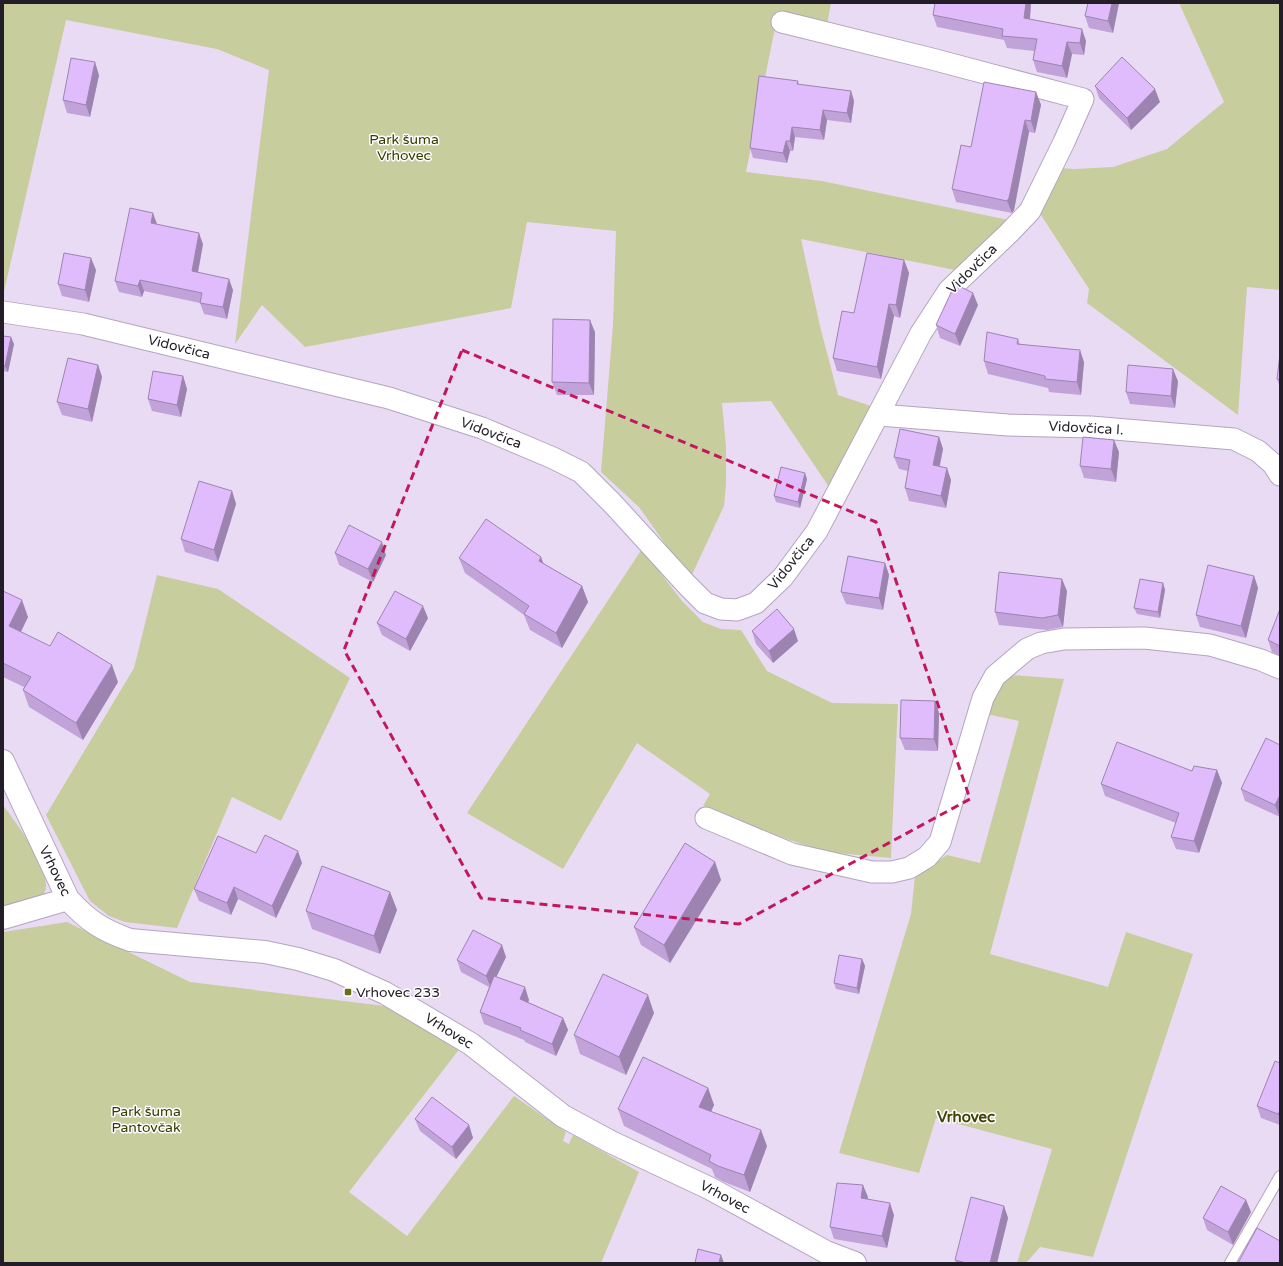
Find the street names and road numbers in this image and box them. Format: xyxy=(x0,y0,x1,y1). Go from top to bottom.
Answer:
street label: Vidovčica xyxy=(943,240,1001,298)
street label: Vidovčica xyxy=(146,331,212,363)
street label: Vidovčica xyxy=(458,414,524,452)
street label: Vidovčica I. xyxy=(1048,418,1124,438)
street label: Vidovčica xyxy=(764,533,818,593)
street label: Vrhovec xyxy=(35,843,75,899)
street label: Vrhovec xyxy=(422,1009,476,1053)
street label: Vrhovec xyxy=(697,1177,753,1217)

